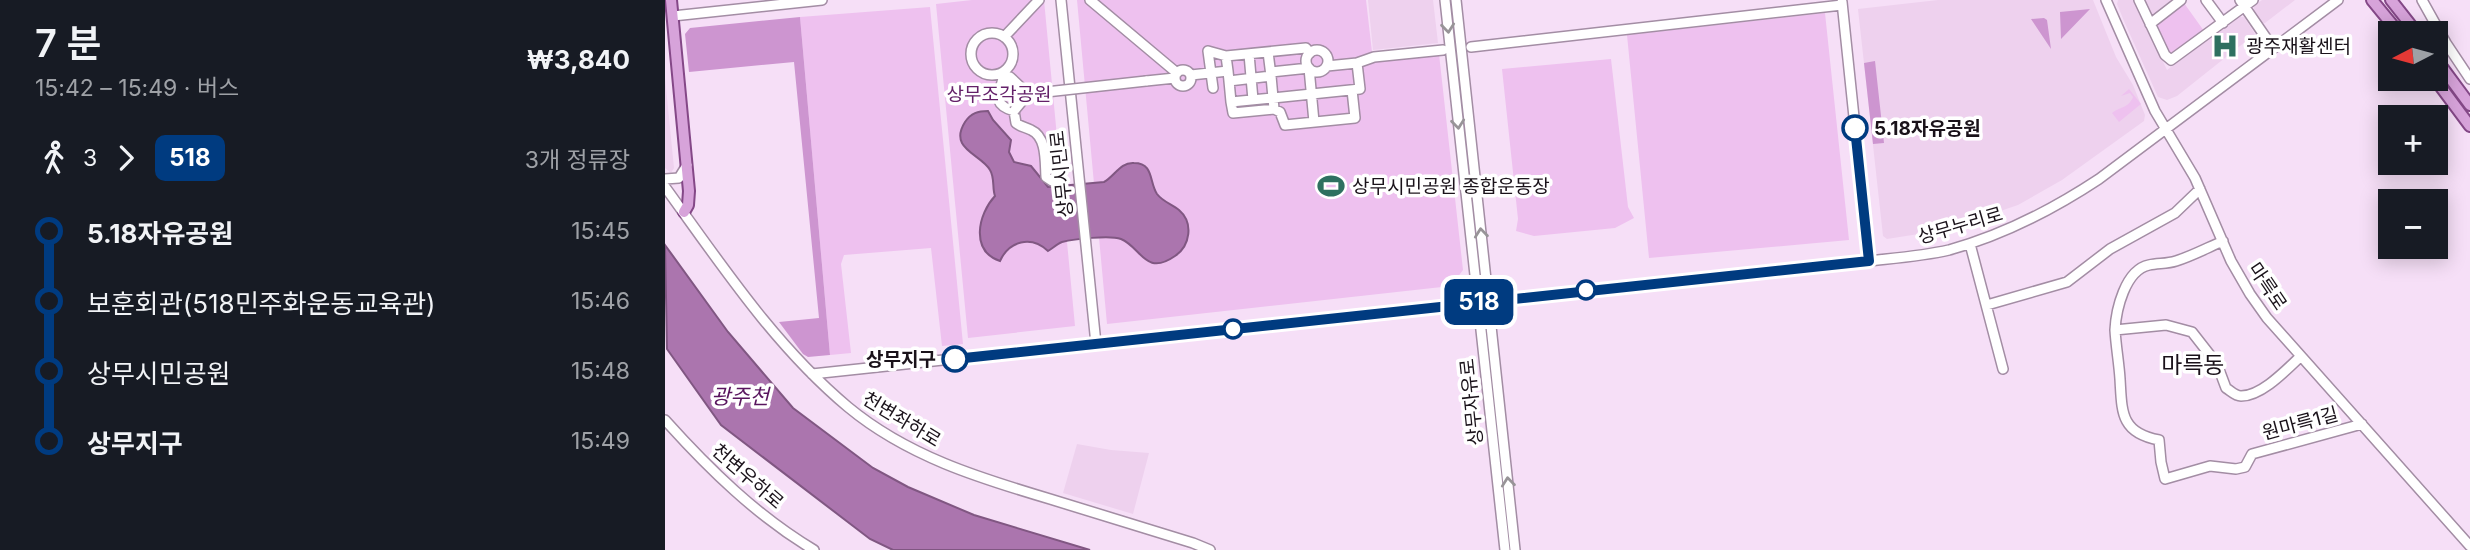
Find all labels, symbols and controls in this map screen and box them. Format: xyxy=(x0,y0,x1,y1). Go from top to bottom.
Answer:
text: 7 분 xyxy=(35,20,101,66)
north arrow xyxy=(2378,21,2448,91)
map controls xyxy=(2378,21,2448,259)
one-way arrow xyxy=(1440,22,1455,34)
hospital icon: 광주재활센터 xyxy=(2210,31,2240,61)
place label: 광주재활센터 xyxy=(2246,35,2351,58)
text: ₩3,840 xyxy=(527,44,630,75)
text: 15:42 – 15:49 · 버스 xyxy=(35,74,239,102)
park label: 상무조각공원 xyxy=(947,83,1051,106)
button: + xyxy=(2378,105,2448,175)
marker: 5.18자유공원 xyxy=(1842,115,1868,141)
place label: 5.18자유공원 xyxy=(1874,117,1981,140)
one-way arrow xyxy=(1451,119,1466,130)
street label: 상무시민로 xyxy=(1045,129,1078,219)
icon: walk xyxy=(35,139,73,177)
icon: forward xyxy=(107,139,145,177)
text: 518 xyxy=(169,143,211,172)
text: 3 xyxy=(83,144,97,172)
text: 3개 정류장 xyxy=(525,146,630,174)
sports icon: 상무시민공원 종합운동장 xyxy=(1316,171,1346,201)
place label: 상무시민공원 종합운동장 xyxy=(1352,175,1550,198)
button: − xyxy=(2378,189,2448,259)
street label: 상무누리로 xyxy=(1915,202,2005,249)
text: 15:45 xyxy=(571,217,630,245)
text: 5.18자유공원 xyxy=(87,218,233,249)
one-way arrow xyxy=(1474,227,1489,239)
street label: 마륵로 xyxy=(2243,258,2292,314)
line badge: 518 xyxy=(1439,279,1519,325)
unlabelled marker xyxy=(1576,280,1596,300)
text: 15:46 xyxy=(571,287,630,315)
text: 518 xyxy=(1458,287,1500,316)
text: 보훈회관(518민주화운동교육관) xyxy=(87,288,435,319)
unlabelled marker xyxy=(1223,319,1243,339)
marker: 상무지구 xyxy=(942,346,968,372)
place label: 상무지구 xyxy=(866,348,936,371)
district label: 마륵동 xyxy=(2161,351,2225,379)
text: 15:48 xyxy=(571,357,630,385)
street label: 상무자유로 xyxy=(1455,357,1488,447)
text: 상무시민공원 xyxy=(87,358,231,389)
water label: 광주천 xyxy=(711,384,772,409)
street label: 천변좌하로 xyxy=(858,387,945,452)
street label: 원마륵1길 xyxy=(2260,402,2341,445)
text: 15:49 xyxy=(571,427,630,455)
text: 상무지구 xyxy=(87,428,183,459)
street label: 천변우하로 xyxy=(707,439,788,514)
one-way arrow xyxy=(1501,476,1516,487)

